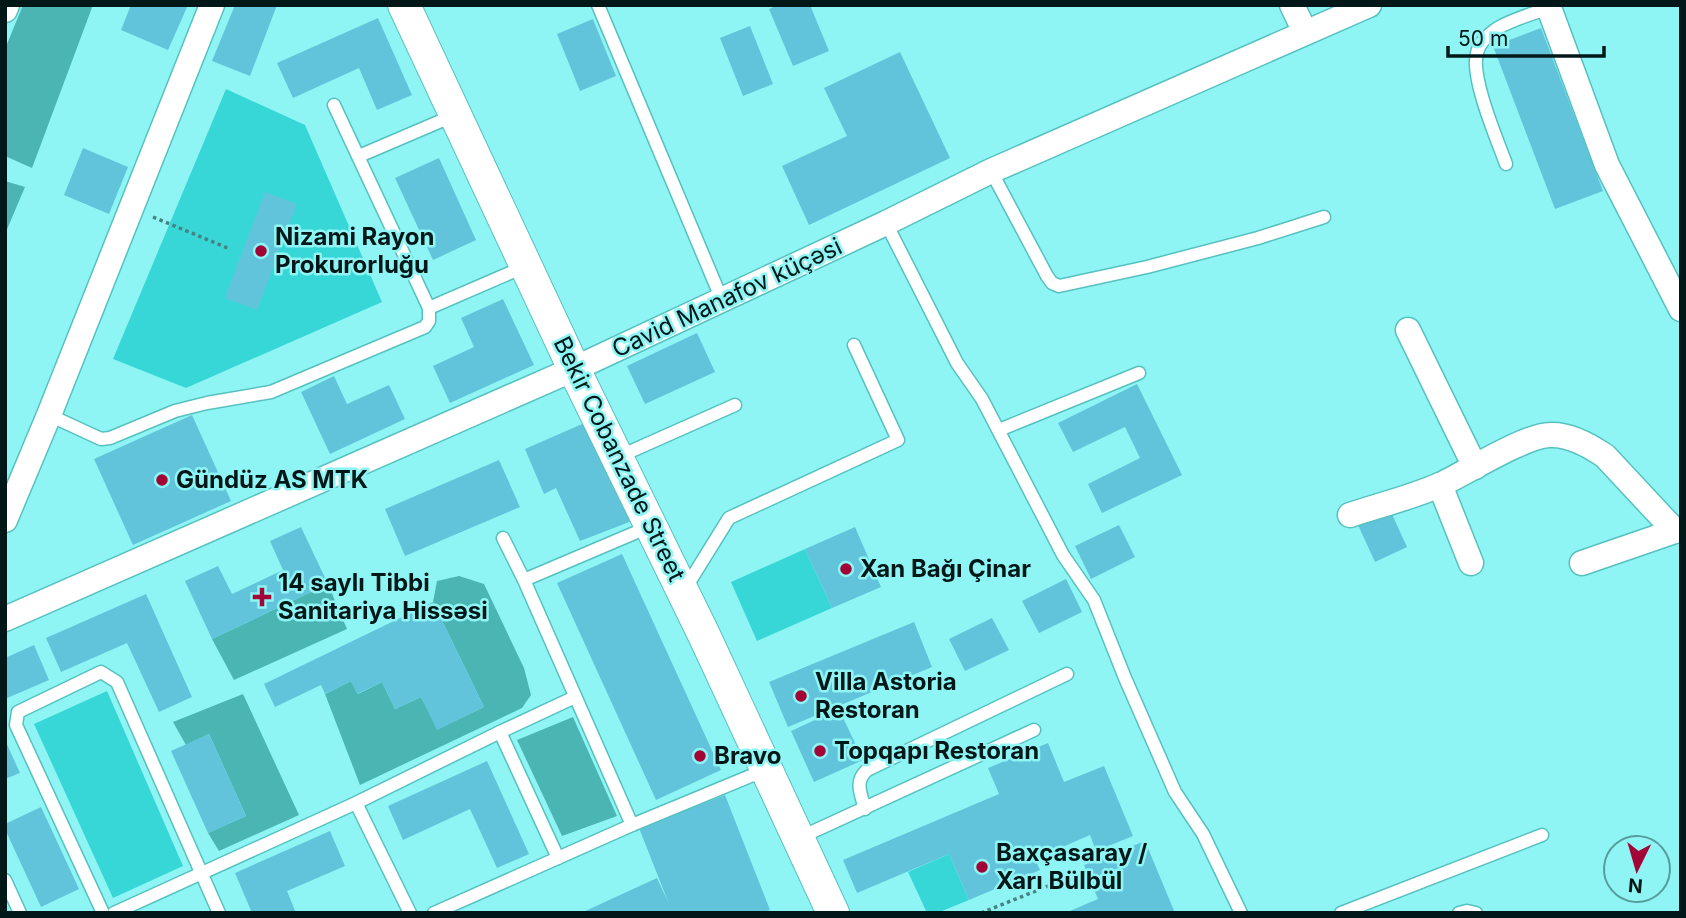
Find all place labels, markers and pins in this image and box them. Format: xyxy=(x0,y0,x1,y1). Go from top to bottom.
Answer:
place label: Nizami Rayon Prokurorluğu xyxy=(275,222,434,279)
marker: Nizami Rayon Prokurorluğu xyxy=(253,243,269,259)
place label: Gündüz AS MTK xyxy=(176,465,368,494)
marker: Gündüz AS MTK xyxy=(154,472,170,488)
place label: Xan Bağı Çinar xyxy=(860,554,1031,583)
marker: Xan Bağı Çinar xyxy=(838,561,854,577)
place label: 14 saylı Tibbi Sanitariya Hissəsi xyxy=(278,568,488,625)
marker: 14 saylı Tibbi Sanitariya Hissəsi xyxy=(252,587,272,607)
place label: Villa Astoria Restoran xyxy=(815,667,957,724)
marker: Villa Astoria Restoran xyxy=(793,688,809,704)
place label: Topqapı Restoran xyxy=(834,736,1039,765)
place label: Bravo xyxy=(714,741,782,770)
marker: Topqapı Restoran xyxy=(812,743,828,759)
marker: Bravo xyxy=(692,748,708,764)
place label: Baxçasaray / Xarı Bülbül xyxy=(996,838,1147,895)
marker: Baxçasaray / Xarı Bülbül xyxy=(974,859,990,875)

